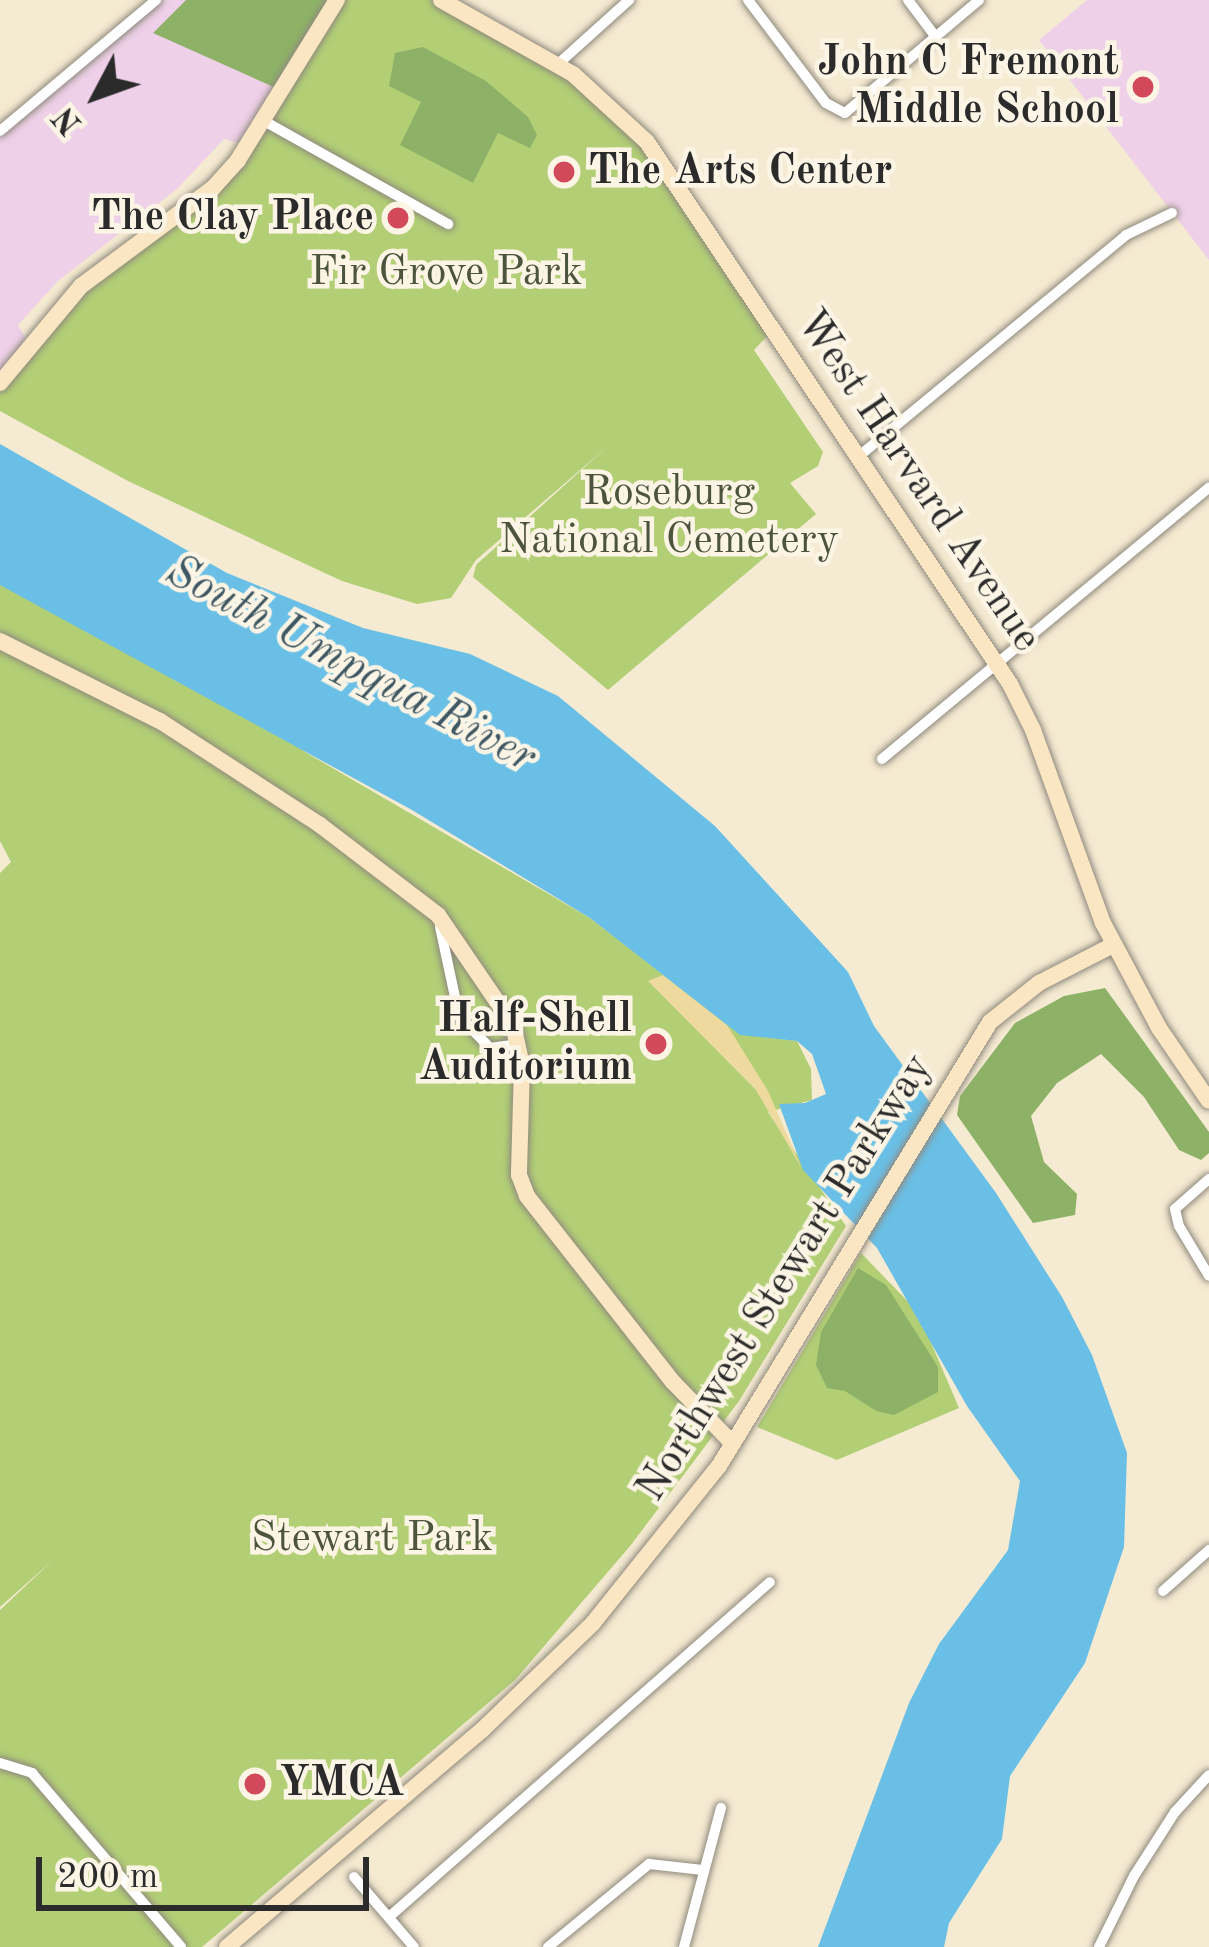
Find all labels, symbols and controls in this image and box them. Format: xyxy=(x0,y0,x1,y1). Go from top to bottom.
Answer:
north arrow xyxy=(36,36,156,156)
place label: John C Fremont Middle School xyxy=(817,38,1119,136)
marker: John C Fremont Middle School xyxy=(1130,74,1156,100)
text: N xyxy=(48,100,89,140)
place label: The Arts Center xyxy=(588,147,892,197)
marker: The Arts Center xyxy=(551,159,577,185)
place label: The Clay Place xyxy=(91,193,374,243)
marker: The Clay Place xyxy=(385,205,411,231)
park label: Fir Grove Park xyxy=(309,248,583,298)
street label: West Harvard Avenue xyxy=(785,300,1051,662)
park label: Roseburg National Cemetery xyxy=(499,468,839,566)
water label: South Umpqua River xyxy=(156,546,544,786)
place label: Half-Shell Auditorium xyxy=(418,995,632,1094)
marker: Half-Shell Auditorium xyxy=(643,1031,669,1057)
street label: Northwest Stewart Parkway xyxy=(626,1045,944,1511)
park label: Stewart Park xyxy=(251,1514,493,1564)
place label: YMCA xyxy=(279,1759,404,1809)
marker: YMCA xyxy=(242,1771,268,1797)
scale bar xyxy=(42,1833,375,1907)
text: 200 m xyxy=(57,1860,158,1896)

